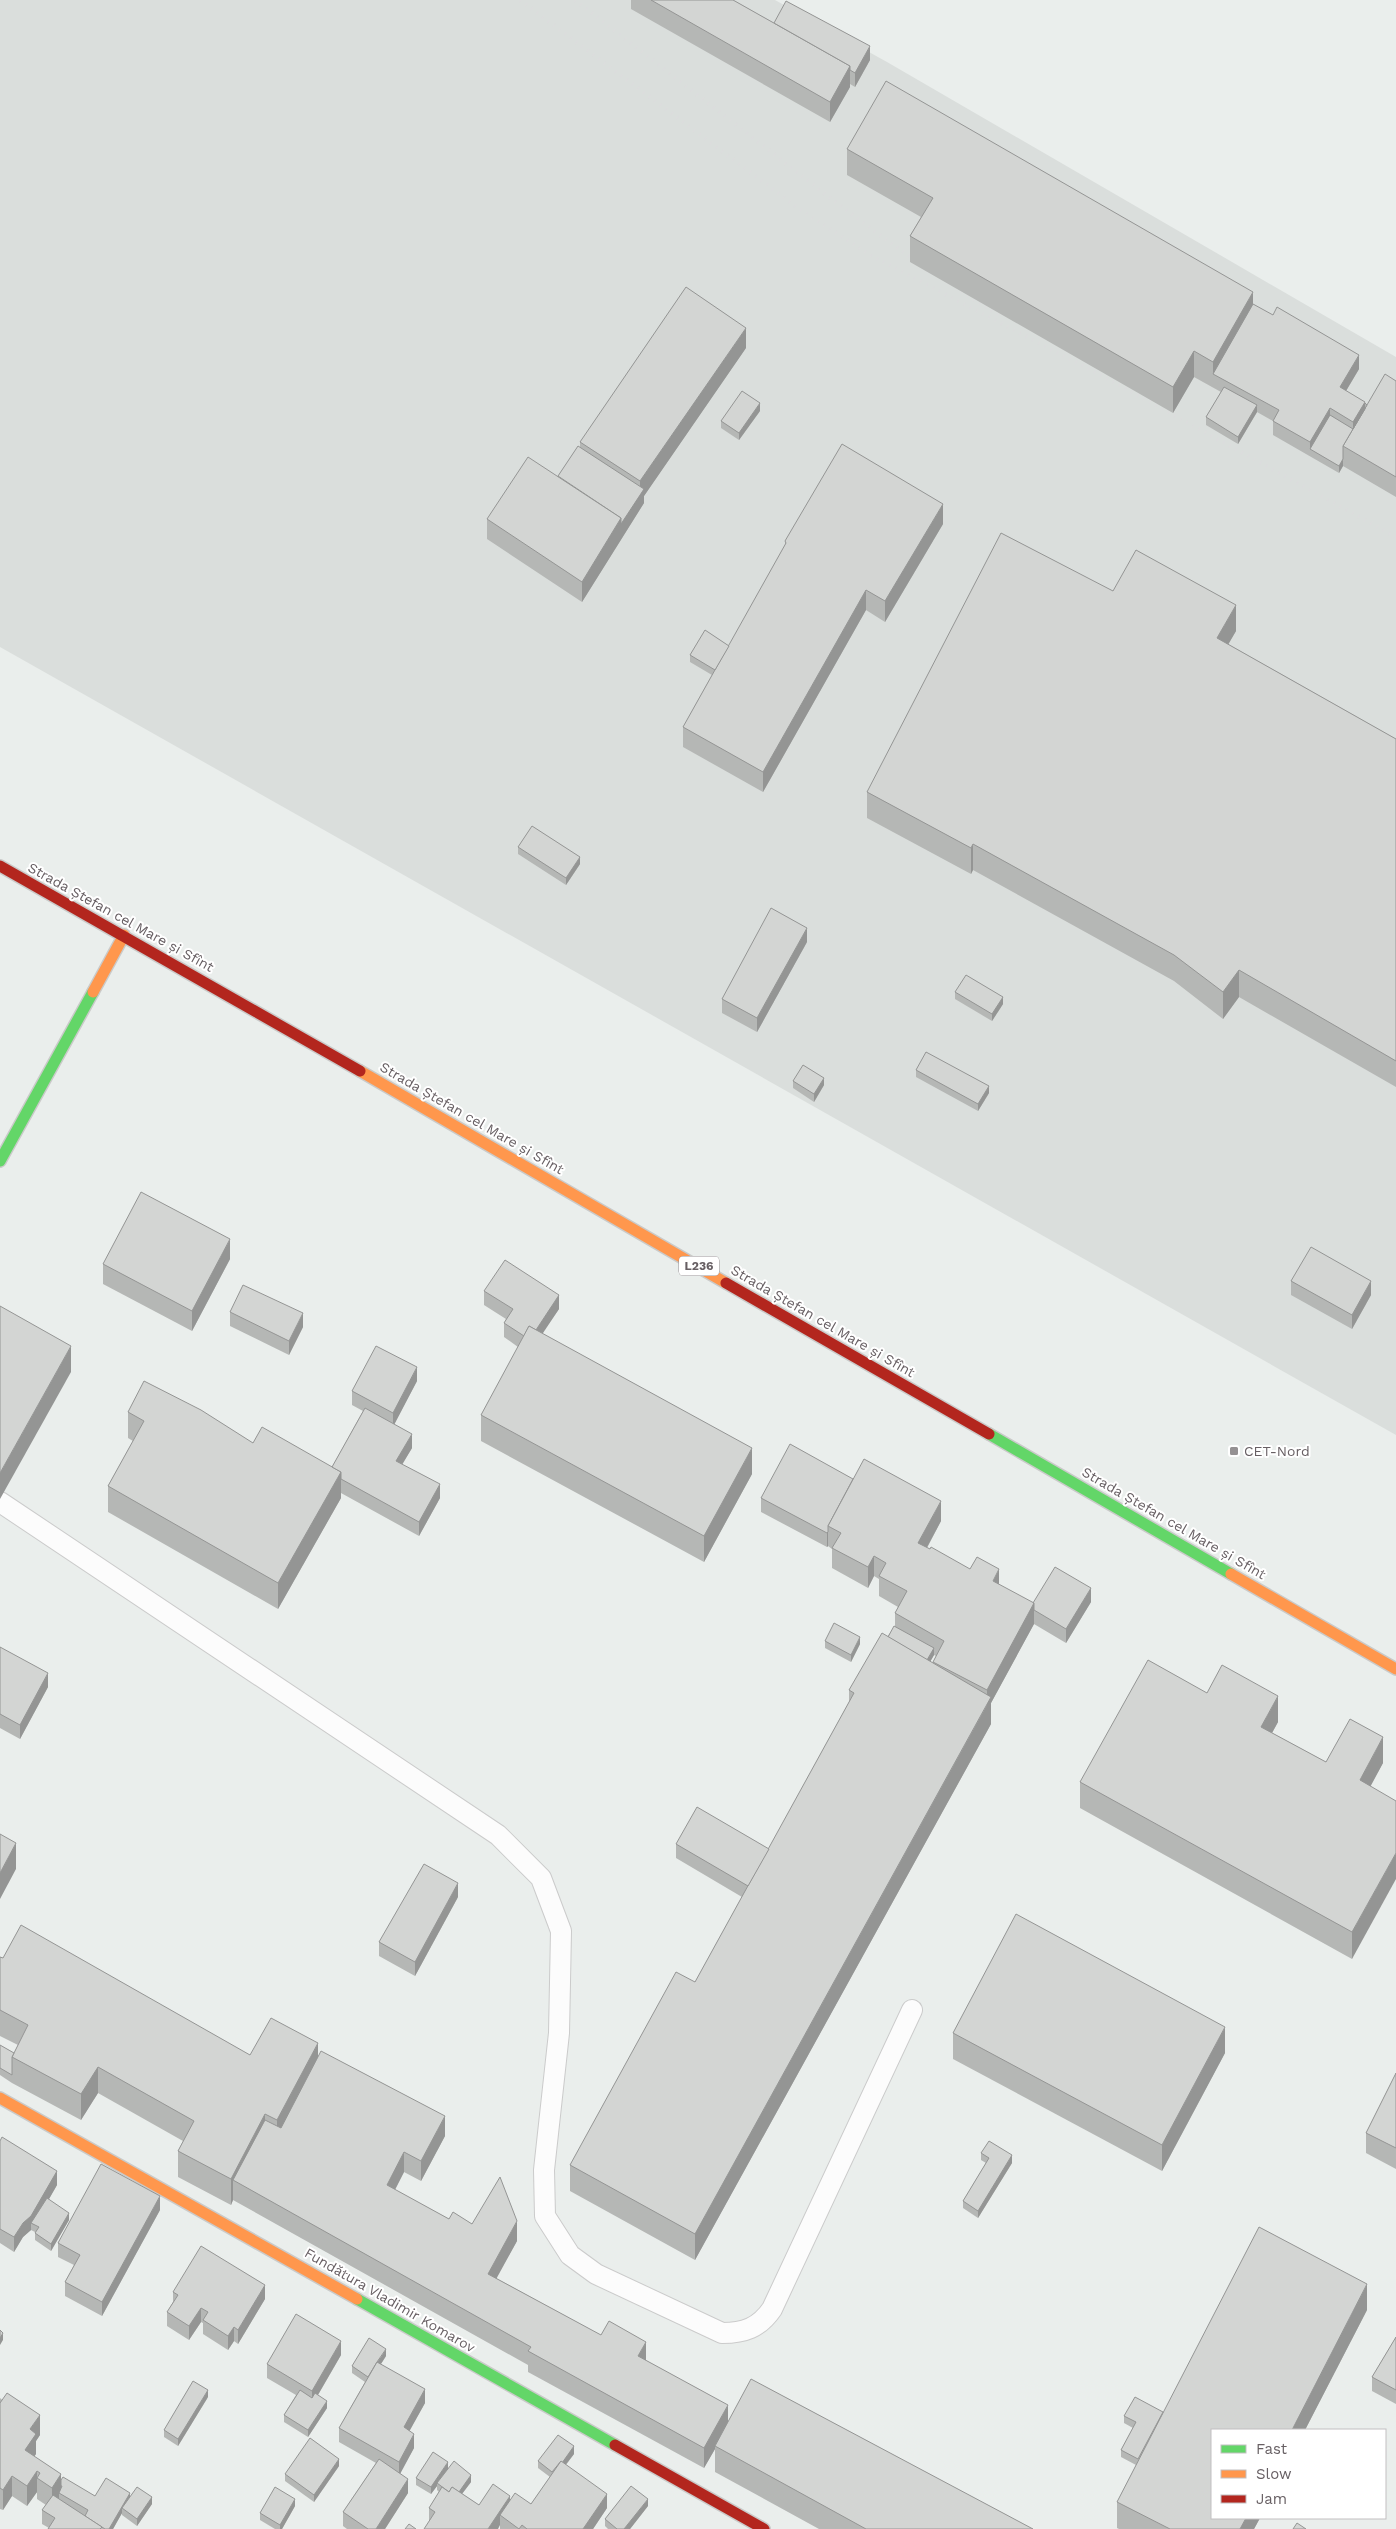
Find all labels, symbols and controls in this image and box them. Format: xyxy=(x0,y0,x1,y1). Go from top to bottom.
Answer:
street label: Strada Ștefan cel Mare și Sfînt xyxy=(25,859,217,976)
street label: Strada Ștefan cel Mare și Sfînt xyxy=(377,1059,567,1178)
road number: L236 xyxy=(679,1256,719,1276)
street label: Strada Ștefan cel Mare și Sfînt xyxy=(728,1262,918,1381)
place label: CET-Nord xyxy=(1244,1443,1310,1459)
marker: CET-Nord xyxy=(1228,1445,1240,1457)
street label: Strada Ștefan cel Mare și Sfînt xyxy=(1079,1464,1269,1583)
street label: Fundătura Vladimir Komarov xyxy=(302,2245,479,2356)
legend xyxy=(1211,2429,1386,2519)
text: Fast xyxy=(1256,2440,1288,2458)
text: Slow xyxy=(1256,2465,1292,2483)
text: Jam xyxy=(1256,2490,1287,2508)

